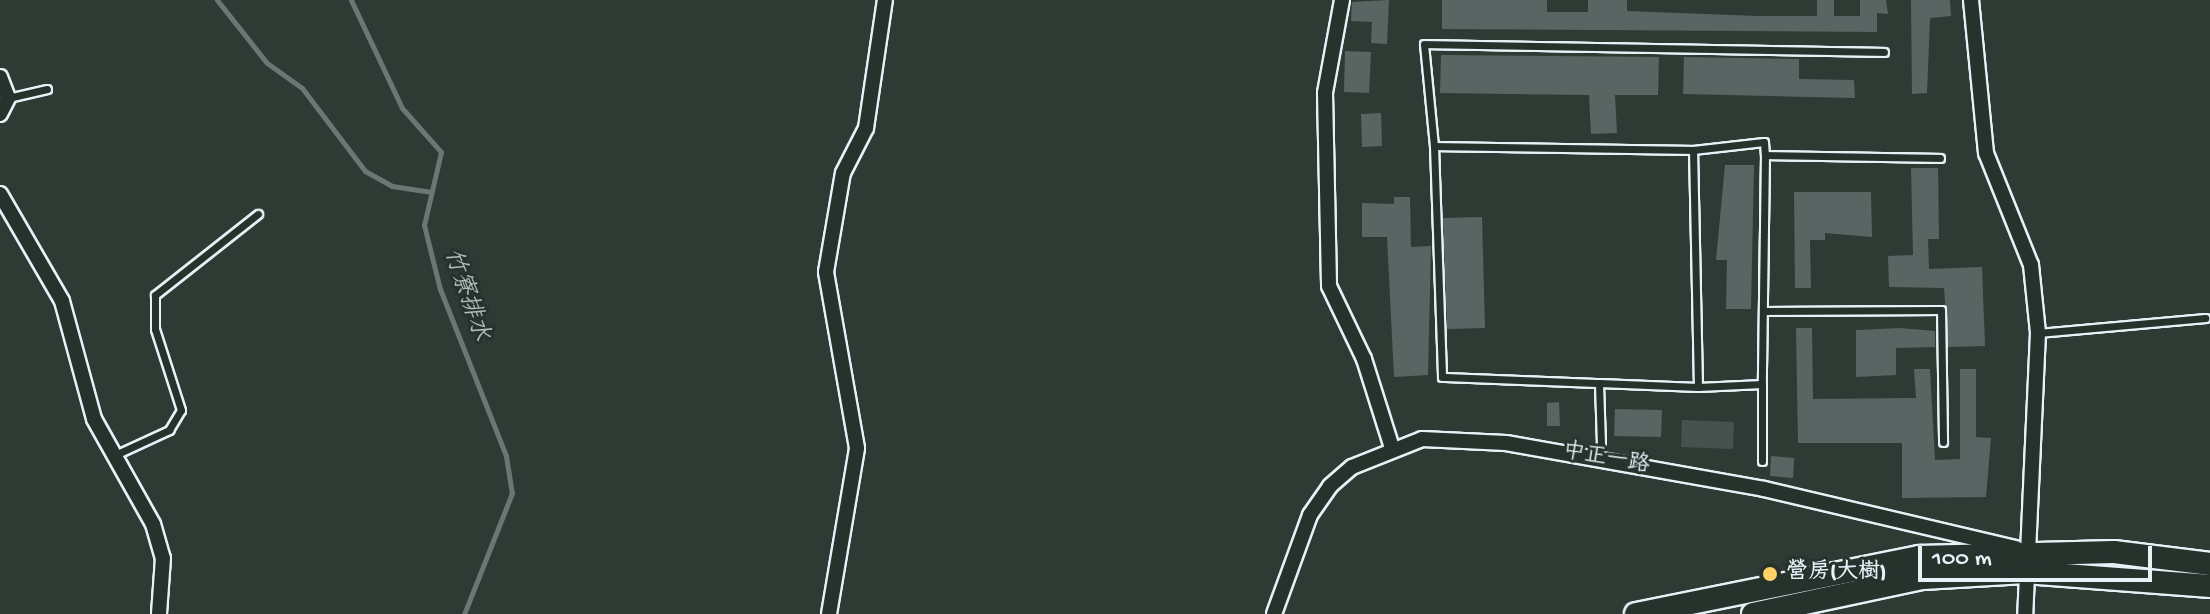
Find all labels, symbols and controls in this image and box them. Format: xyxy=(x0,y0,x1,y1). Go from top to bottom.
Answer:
water label: 竹寮排水 xyxy=(436,245,494,345)
street label: 中正一路 xyxy=(1560,439,1652,481)
scale bar xyxy=(1922,530,2156,580)
text: 100 m xyxy=(1932,545,1992,574)
place label: 營房(大樹) xyxy=(1786,561,1886,587)
marker: 營房(大樹) xyxy=(1761,565,1779,583)

